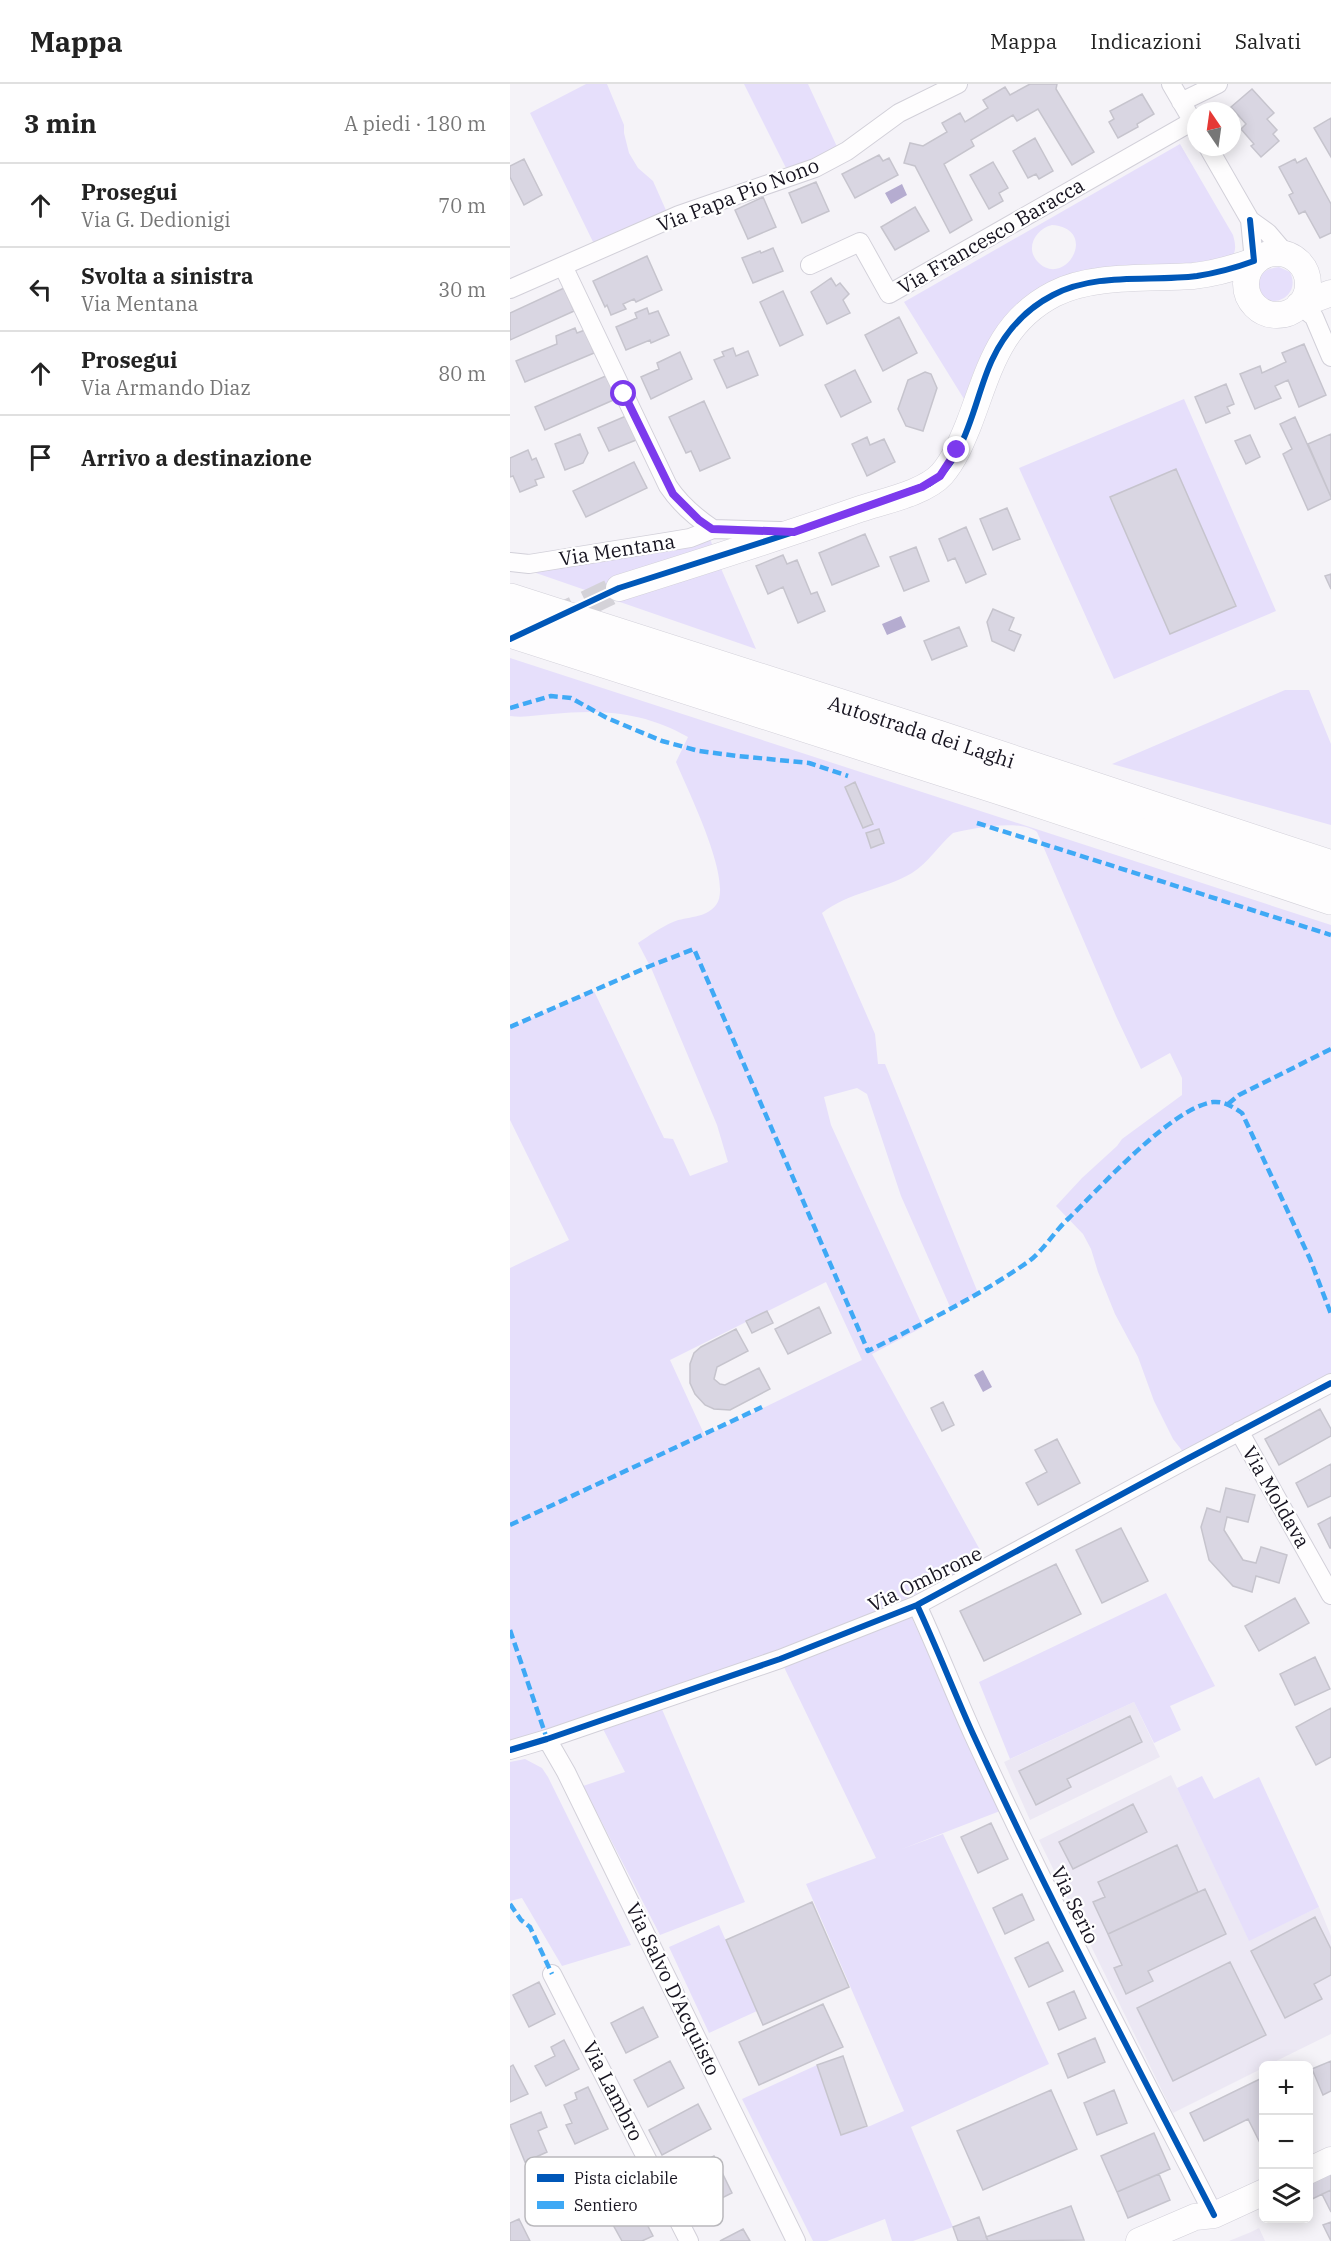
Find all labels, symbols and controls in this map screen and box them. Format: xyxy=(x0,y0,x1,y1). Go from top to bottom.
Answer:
text: Mappa xyxy=(30,23,123,60)
text: Mappa xyxy=(990,27,1057,55)
text: Indicazioni xyxy=(1090,27,1202,55)
text: Salvati xyxy=(1235,27,1301,55)
north arrow xyxy=(1187,102,1241,156)
text: 3 min xyxy=(24,106,97,140)
text: A piedi · 180 m xyxy=(344,110,486,137)
street label: Via Papa Pio Nono xyxy=(653,151,823,238)
street label: Via Francesco Baracca xyxy=(892,171,1089,300)
text: Prosegui xyxy=(81,177,177,206)
icon: ahead xyxy=(24,189,57,222)
text: 70 m xyxy=(438,192,486,219)
text: Via G. Dedionigi xyxy=(81,206,231,233)
text: Svolta a sinistra xyxy=(81,261,254,290)
icon: left xyxy=(24,273,57,306)
text: 30 m xyxy=(438,276,486,303)
text: Via Mentana xyxy=(81,290,198,317)
text: Prosegui xyxy=(81,345,177,374)
icon: ahead xyxy=(24,357,57,390)
text: 80 m xyxy=(438,360,486,387)
text: Via Armando Diaz xyxy=(81,374,251,401)
route start xyxy=(610,380,636,406)
route end xyxy=(943,436,969,462)
icon: arrive xyxy=(24,441,57,474)
text: Arrivo a destinazione xyxy=(81,443,312,472)
street label: Via Mentana xyxy=(557,527,677,572)
street label: Autostrada dei Laghi xyxy=(825,689,1018,774)
street label: Via Moldava xyxy=(1236,1441,1317,1553)
street label: Via Ombrone xyxy=(863,1539,986,1618)
street label: Via Serio xyxy=(1045,1861,1106,1948)
street label: Via Salvo D'Acquisto xyxy=(620,1898,727,2080)
street label: Via Lambro xyxy=(577,2036,650,2145)
map controls xyxy=(1259,2061,1313,2223)
button: + xyxy=(1259,2061,1313,2115)
button: − xyxy=(1259,2115,1313,2169)
legend xyxy=(525,2157,723,2226)
text: Pista ciclabile xyxy=(574,2168,678,2188)
button: layers xyxy=(1259,2169,1313,2223)
text: Sentiero xyxy=(574,2195,638,2215)

